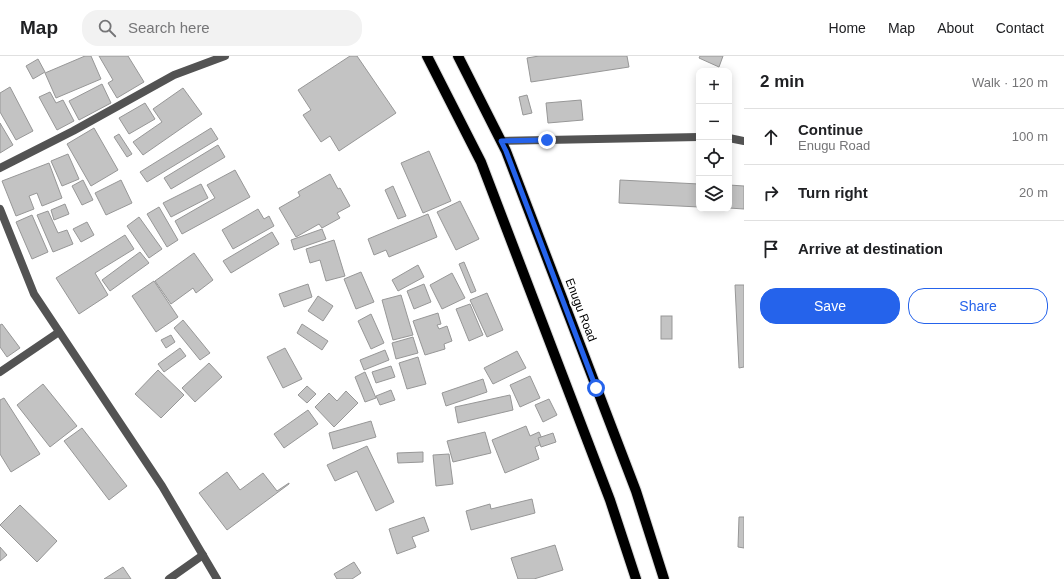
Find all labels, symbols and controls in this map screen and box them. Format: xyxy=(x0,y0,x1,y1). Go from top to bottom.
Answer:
search box xyxy=(82,10,362,46)
text: Map xyxy=(20,17,58,38)
icon: search xyxy=(96,17,118,39)
text: Search here xyxy=(128,19,210,36)
text: Home xyxy=(829,20,866,36)
text: Map xyxy=(888,20,915,36)
text: About xyxy=(937,20,974,36)
text: Contact xyxy=(996,20,1044,36)
map controls xyxy=(696,68,732,212)
button: + xyxy=(696,68,732,104)
text: 2 min xyxy=(760,72,804,91)
text: Walk · 120 m xyxy=(972,75,1048,90)
button: − xyxy=(696,104,732,140)
text: Continue xyxy=(798,121,863,138)
icon: ahead xyxy=(760,126,782,148)
text: 100 m xyxy=(1012,129,1048,144)
route end xyxy=(538,131,556,149)
text: Enugu Road xyxy=(798,138,870,153)
button: locate xyxy=(696,140,732,176)
button: layers xyxy=(696,176,732,212)
icon: right xyxy=(760,182,782,204)
text: Turn right xyxy=(798,184,868,201)
text: 20 m xyxy=(1019,185,1048,200)
icon: arrive xyxy=(760,238,782,260)
text: Arrive at destination xyxy=(798,240,943,257)
street label: Enugu Road xyxy=(563,276,599,344)
button: Save xyxy=(760,288,900,324)
button: Share xyxy=(908,288,1048,324)
route start xyxy=(587,379,605,397)

